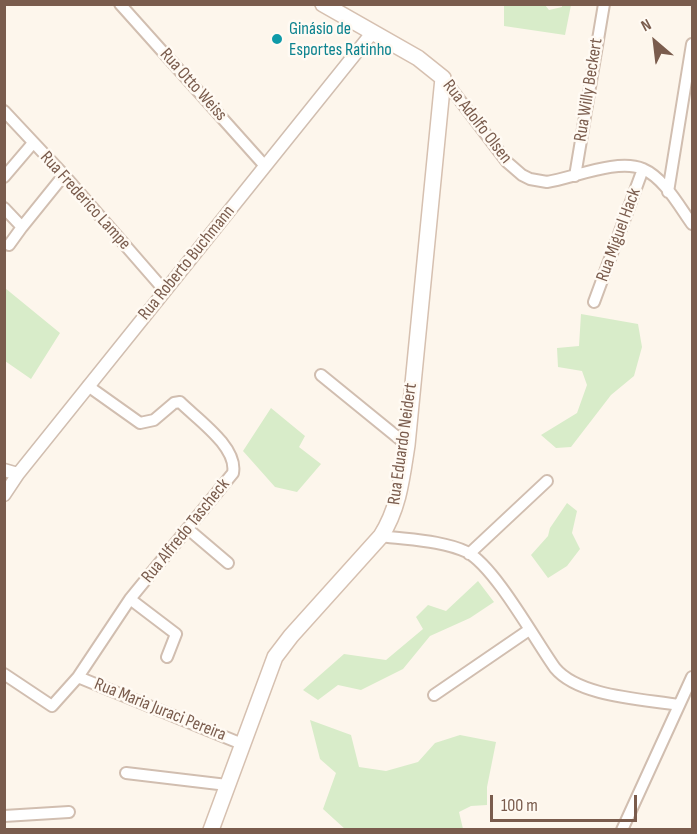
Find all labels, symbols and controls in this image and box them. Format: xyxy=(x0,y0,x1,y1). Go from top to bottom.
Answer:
north arrow xyxy=(625,12,685,72)
text: N xyxy=(638,15,655,36)
place label: Ginásio de Esportes Ratinho xyxy=(289,18,392,60)
marker: Ginásio de Esportes Ratinho xyxy=(270,32,284,46)
street label: Rua Willy Beckert xyxy=(570,37,608,143)
street label: Rua Otto Weiss xyxy=(155,44,231,126)
street label: Rua Adolfo Olsen xyxy=(438,76,516,168)
street label: Rua Frederico Lampe xyxy=(35,147,135,255)
street label: Rua Miguel Hack xyxy=(592,185,646,285)
street label: Rua Roberto Buchmann xyxy=(134,201,240,325)
street label: Rua Eduardo Neidert xyxy=(384,382,422,506)
street label: Rua Alfredo Tascheck xyxy=(137,475,235,587)
street label: Rua Maria Juraci Pereira xyxy=(91,674,229,746)
scale bar xyxy=(493,783,640,821)
text: 100 m xyxy=(501,795,538,816)

